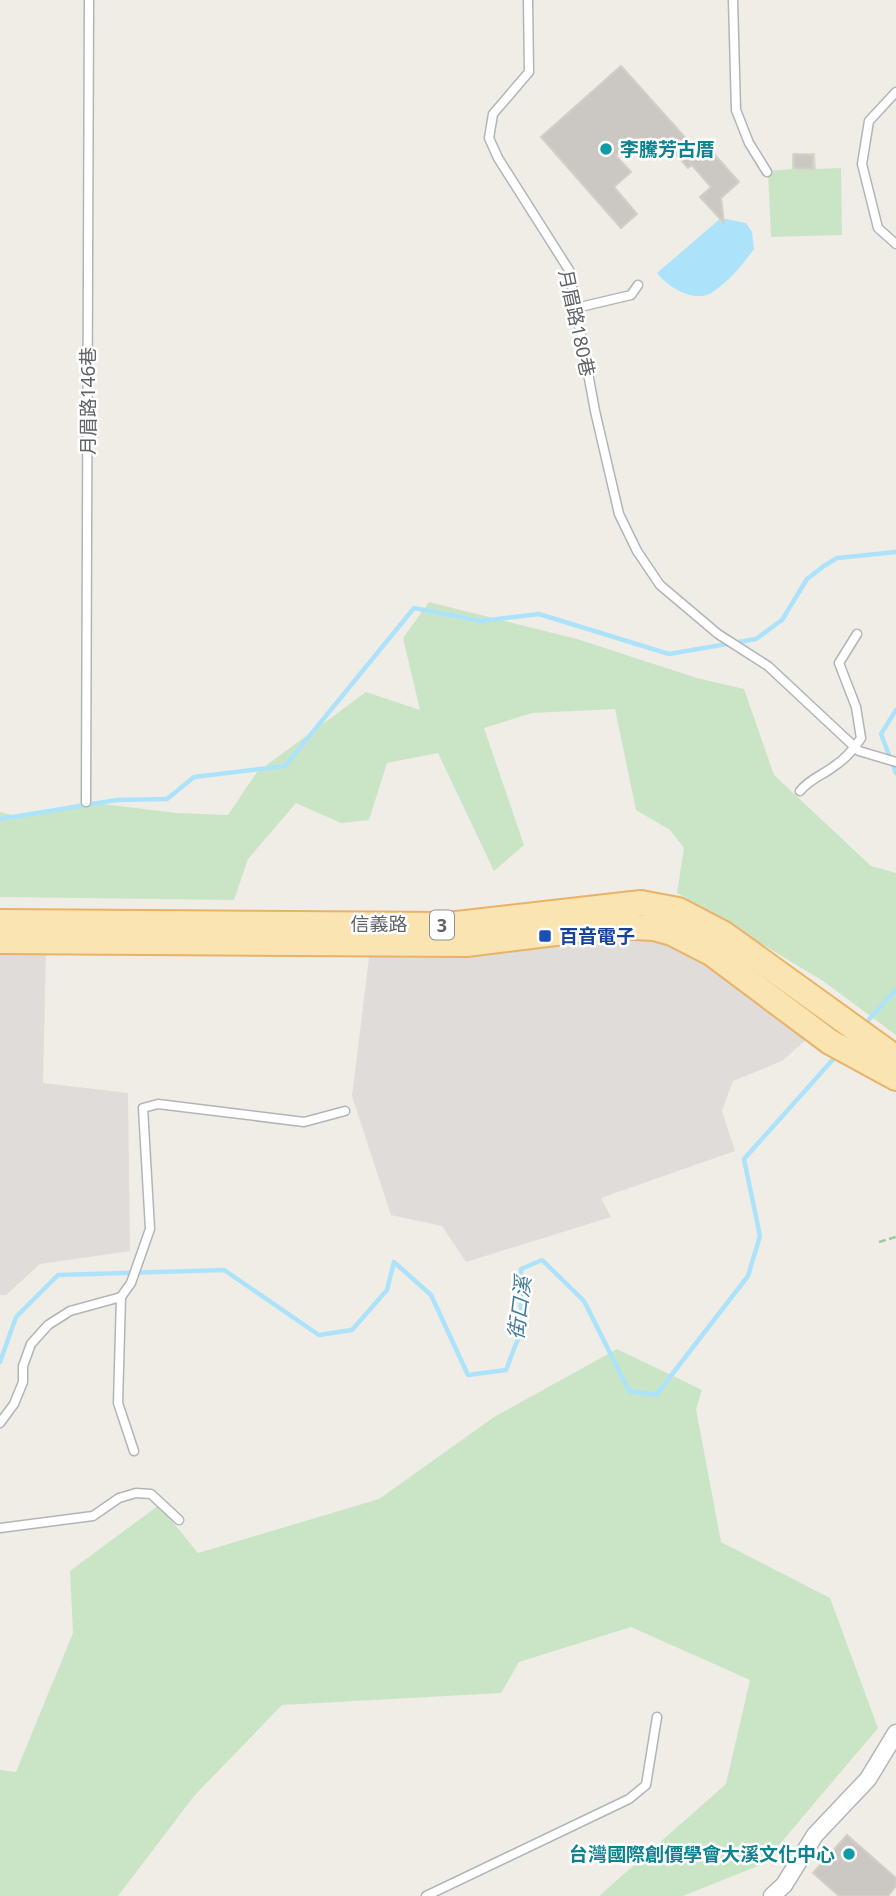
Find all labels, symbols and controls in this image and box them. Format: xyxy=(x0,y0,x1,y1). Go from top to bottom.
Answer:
place label: 李騰芳古厝 xyxy=(620,136,715,162)
marker: 李騰芳古厝 xyxy=(598,141,614,157)
street label: 月眉路180巷 xyxy=(553,267,601,379)
street label: 月眉路146巷 xyxy=(75,347,101,455)
road number: 3 xyxy=(430,910,454,940)
street label: 信義路 xyxy=(350,911,408,937)
place label: 百音電子 xyxy=(559,923,635,949)
marker: 百音電子 xyxy=(537,928,553,944)
water label: 街口溪 xyxy=(501,1272,537,1341)
place label: 台灣國際創價學會大溪文化中心 xyxy=(569,1841,835,1867)
marker: 台灣國際創價學會大溪文化中心 xyxy=(841,1846,857,1862)

